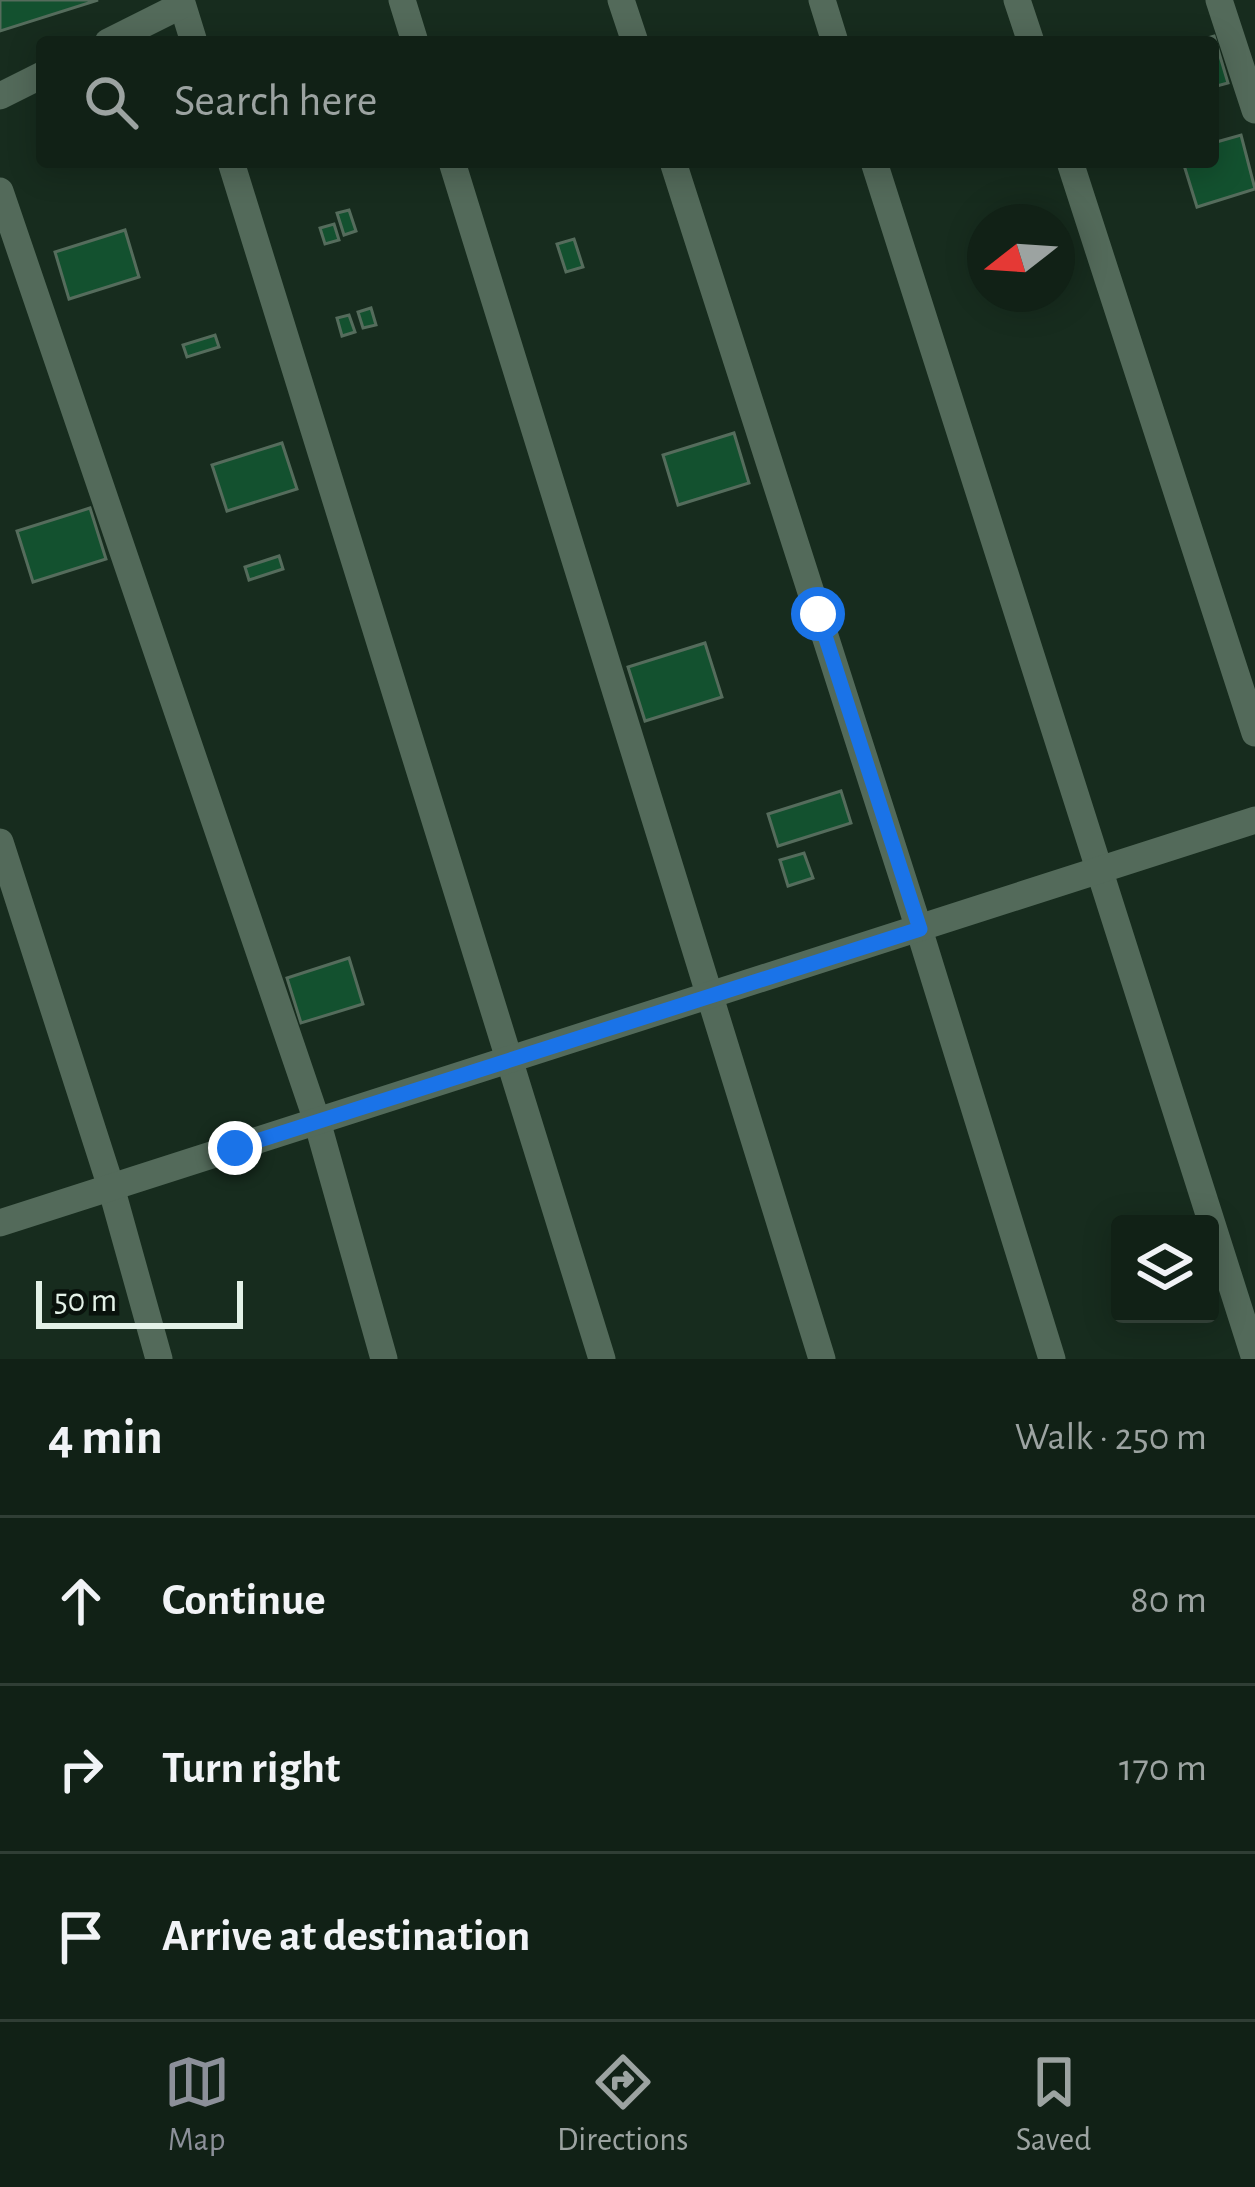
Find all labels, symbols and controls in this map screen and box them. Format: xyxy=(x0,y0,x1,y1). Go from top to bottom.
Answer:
search box xyxy=(36,36,1219,168)
icon: search xyxy=(78,69,144,135)
text: Search here xyxy=(174,79,377,124)
north arrow xyxy=(967,204,1075,312)
route start xyxy=(791,587,845,641)
route end xyxy=(208,1121,262,1175)
map controls xyxy=(1111,1215,1219,1323)
button: layers xyxy=(1111,1215,1219,1323)
scale bar xyxy=(36,1275,243,1328)
text: 50 m xyxy=(54,1285,117,1318)
text: 4 min xyxy=(48,1412,163,1463)
text: Walk · 250 m xyxy=(1015,1418,1207,1457)
icon: ahead xyxy=(48,1568,114,1634)
text: Continue xyxy=(162,1578,326,1623)
text: 80 m xyxy=(1130,1581,1207,1620)
icon: right xyxy=(48,1736,114,1802)
text: Turn right xyxy=(162,1746,340,1791)
text: 170 m xyxy=(1119,1749,1207,1788)
icon: arrive xyxy=(48,1904,114,1970)
text: Arrive at destination xyxy=(162,1914,530,1959)
tab: Map xyxy=(164,2049,230,2161)
tab: Directions xyxy=(557,2049,688,2161)
tab: Saved xyxy=(1016,2049,1091,2161)

